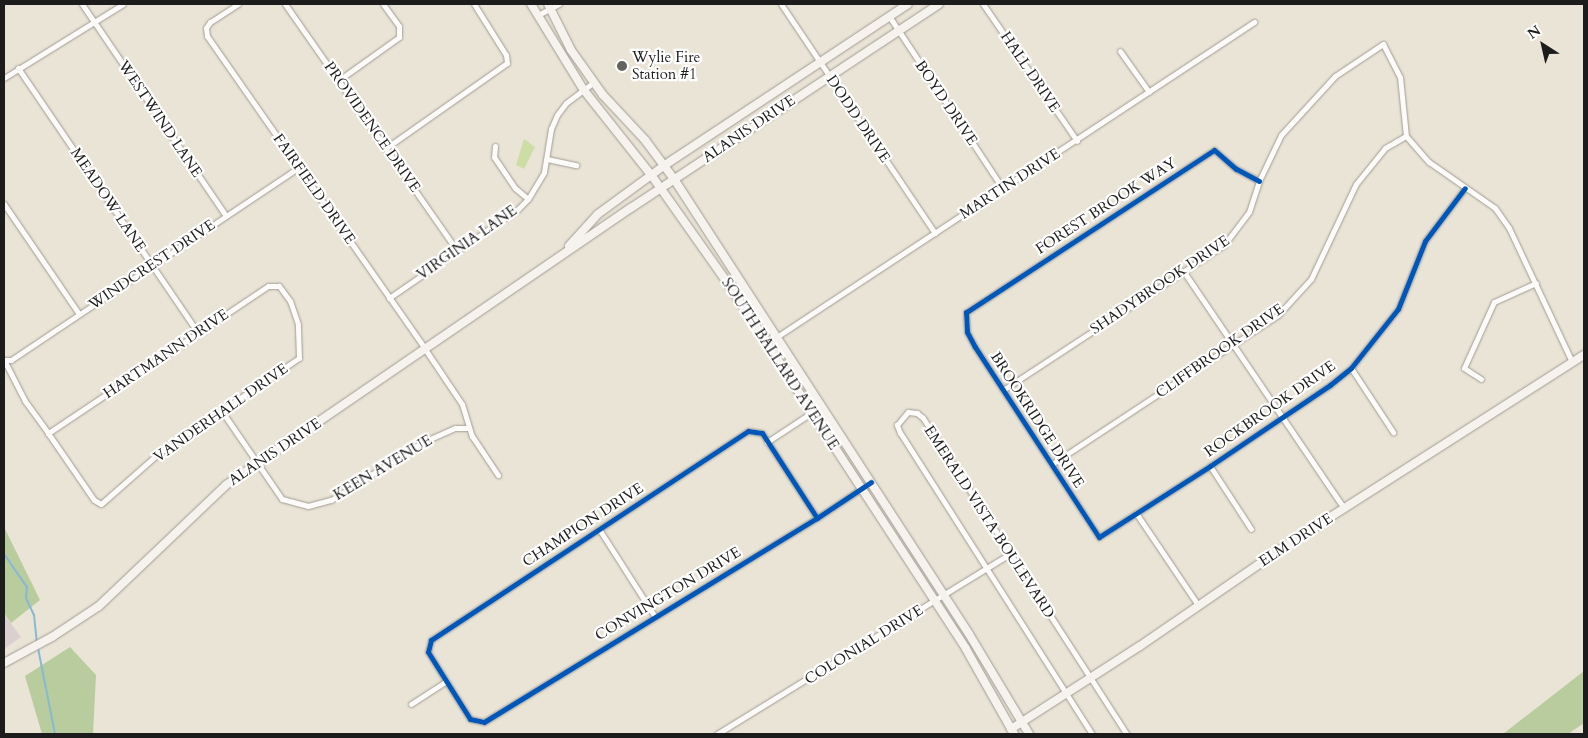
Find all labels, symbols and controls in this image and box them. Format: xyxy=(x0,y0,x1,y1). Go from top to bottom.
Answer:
north arrow xyxy=(1518,20,1568,70)
text: N xyxy=(1524,21,1545,44)
street label: HALL DRIVE xyxy=(996,28,1064,116)
place label: Wylie Fire Station #1 xyxy=(632,48,700,83)
street label: WESTWIND LANE xyxy=(114,57,206,181)
street label: BOYD DRIVE xyxy=(911,57,981,149)
street label: PROVIDENCE DRIVE xyxy=(320,58,424,196)
marker: Wylie Fire Station #1 xyxy=(616,60,628,72)
street label: DODD DRIVE xyxy=(822,72,894,166)
street label: ALANIS DRIVE xyxy=(699,91,799,167)
street label: FAIRFIELD DRIVE xyxy=(269,130,359,248)
street label: MEADOW LANE xyxy=(67,145,149,255)
street label: MARTIN DRIVE xyxy=(956,145,1064,223)
street label: FOREST BROOK WAY xyxy=(1032,154,1180,258)
street label: VIRGINIA LANE xyxy=(414,202,520,284)
street label: WINDCREST DRIVE xyxy=(85,216,219,314)
street label: SHADYBROOK DRIVE xyxy=(1087,232,1233,338)
street label: SOUTH BALLARD AVENUE xyxy=(717,274,843,454)
street label: CLIFFBROOK DRIVE xyxy=(1152,300,1288,402)
street label: HARTMANN DRIVE xyxy=(100,305,232,403)
street label: BROOKRIDGE DRIVE xyxy=(986,349,1088,491)
street label: ROCKBROOK DRIVE xyxy=(1201,357,1339,461)
street label: VANDERHALL DRIVE xyxy=(150,360,292,466)
street label: ALANIS DRIVE xyxy=(225,414,325,490)
street label: EMERALD VISTA BOULEVARD xyxy=(920,422,1058,622)
street label: KEEN AVENUE xyxy=(330,432,436,504)
street label: CHAMPION DRIVE xyxy=(519,479,647,571)
street label: ELM DRIVE xyxy=(1256,509,1336,571)
street label: CONVINGTON DRIVE xyxy=(592,543,744,645)
street label: COLONIAL DRIVE xyxy=(802,601,926,689)

